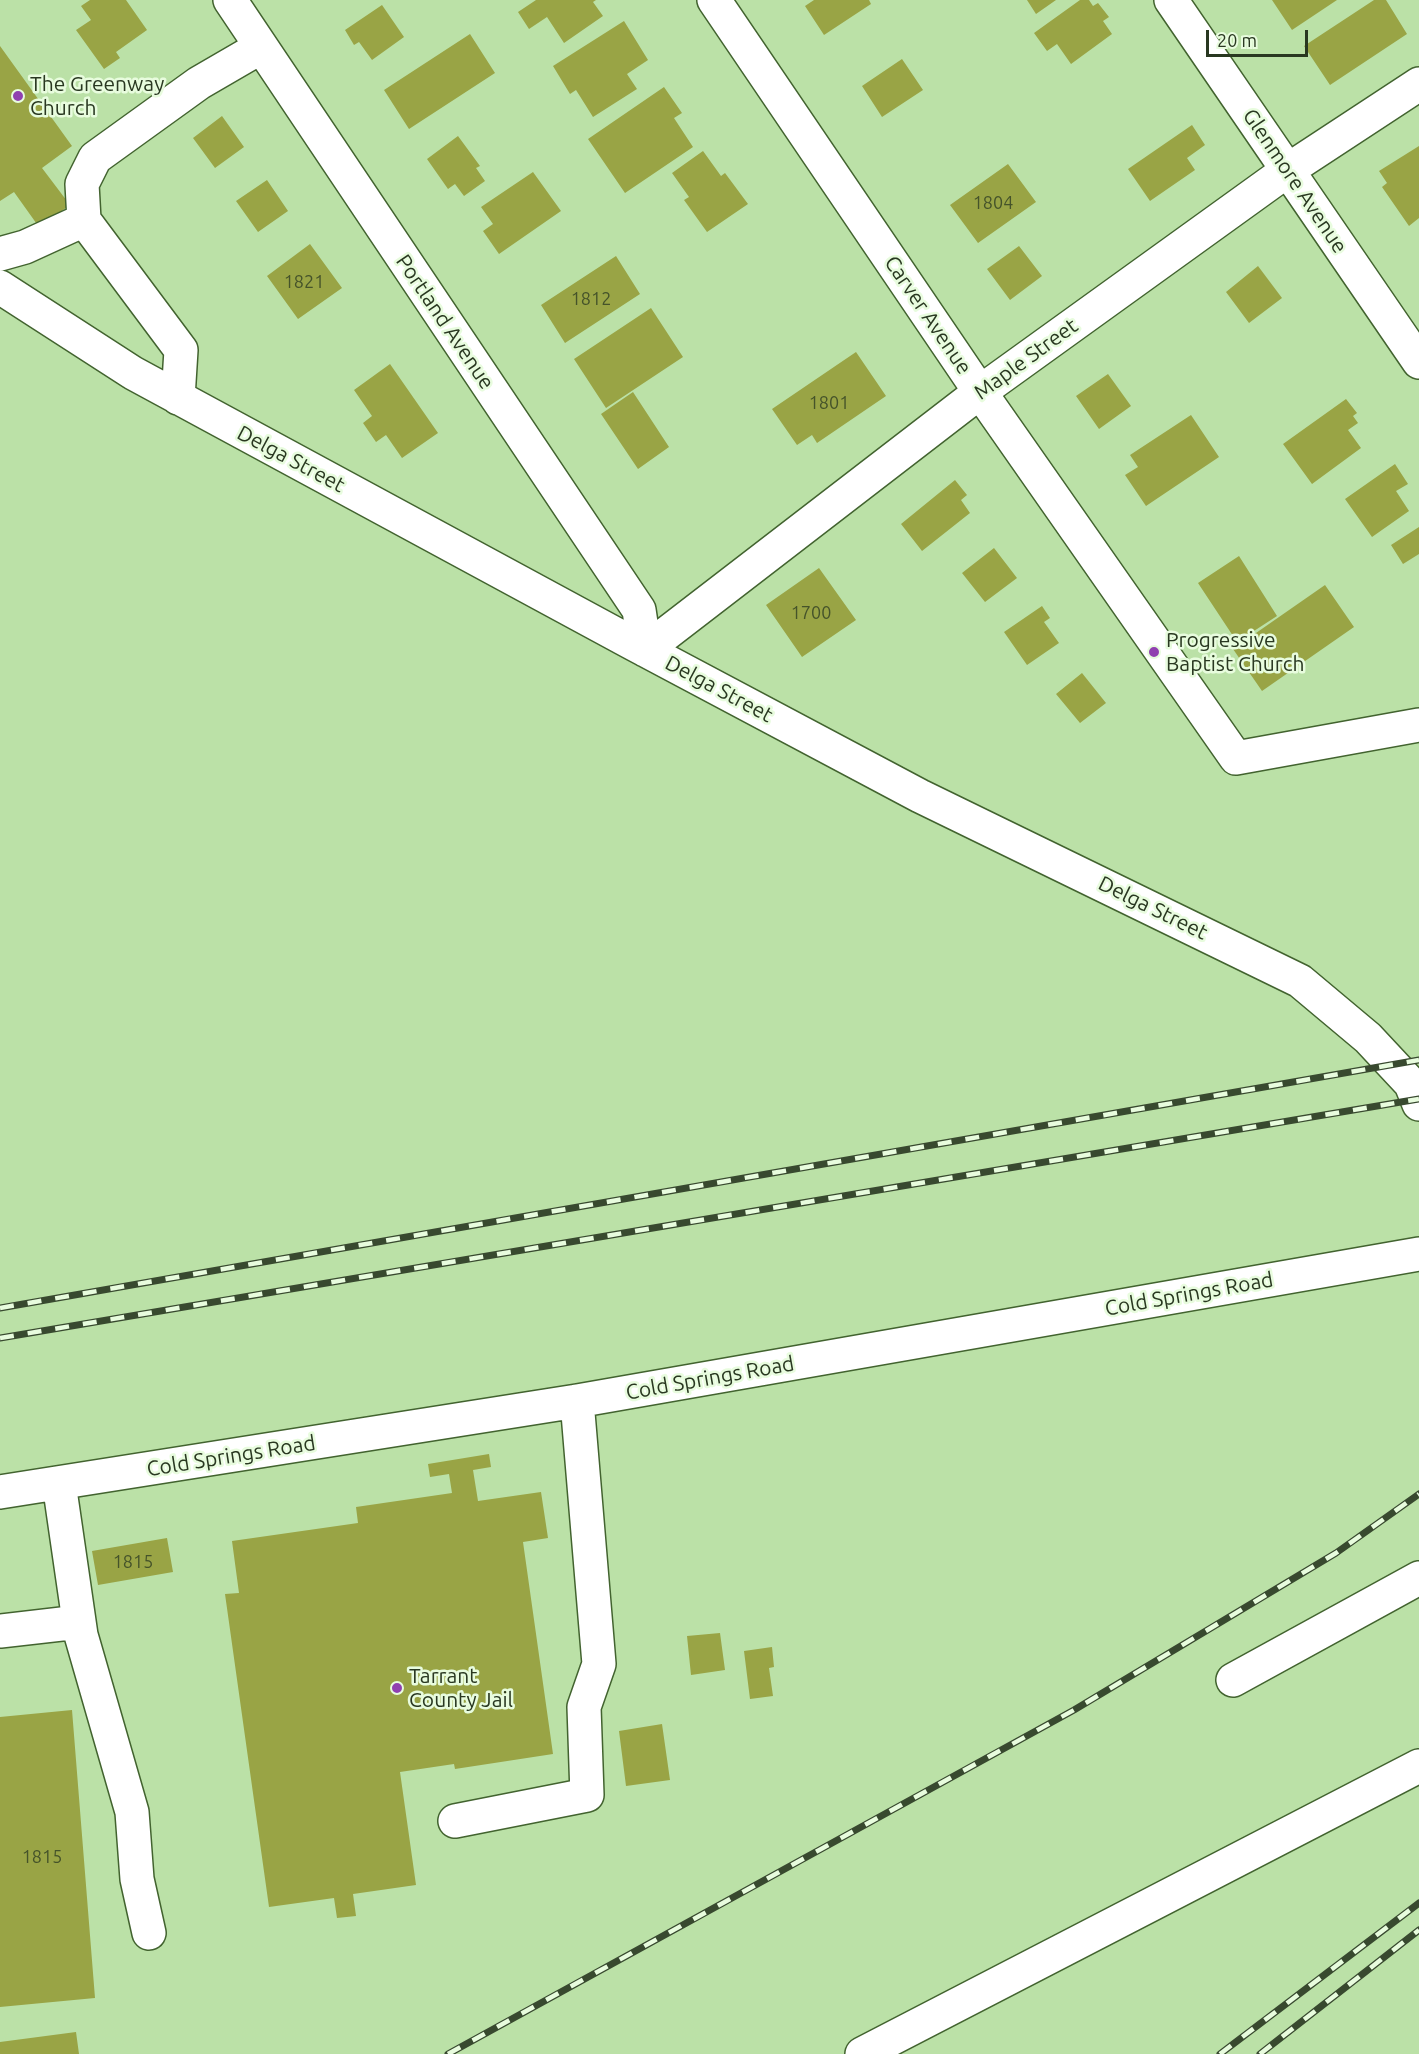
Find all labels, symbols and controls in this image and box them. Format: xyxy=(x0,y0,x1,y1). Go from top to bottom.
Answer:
scale bar xyxy=(1209,18,1311,56)
text: 20 m xyxy=(1217,30,1257,50)
place label: The Greenway Church xyxy=(30,71,164,121)
marker: The Greenway Church xyxy=(11,89,25,103)
street label: Glenmore Avenue xyxy=(1237,104,1353,258)
house number: 1804 xyxy=(973,192,1013,214)
street label: Portland Avenue xyxy=(391,250,499,394)
street label: Carver Avenue xyxy=(879,251,977,379)
house number: 1821 xyxy=(284,271,324,293)
house number: 1812 xyxy=(571,288,611,310)
street label: Maple Street xyxy=(969,313,1083,405)
house number: 1801 xyxy=(809,392,849,414)
street label: Delga Street xyxy=(233,420,349,498)
house number: 1700 xyxy=(791,602,831,624)
place label: Progressive Baptist Church xyxy=(1166,627,1304,677)
marker: Progressive Baptist Church xyxy=(1147,645,1161,659)
street label: Delga Street xyxy=(661,650,777,728)
street label: Delga Street xyxy=(1094,871,1212,945)
street label: Cold Springs Road xyxy=(1103,1267,1275,1321)
street label: Cold Springs Road xyxy=(624,1351,796,1405)
street label: Cold Springs Road xyxy=(145,1430,317,1482)
house number: 1815 xyxy=(113,1551,153,1573)
place label: Tarrant County Jail xyxy=(409,1663,513,1713)
marker: Tarrant County Jail xyxy=(390,1681,404,1695)
house number: 1815 xyxy=(22,1846,62,1868)

